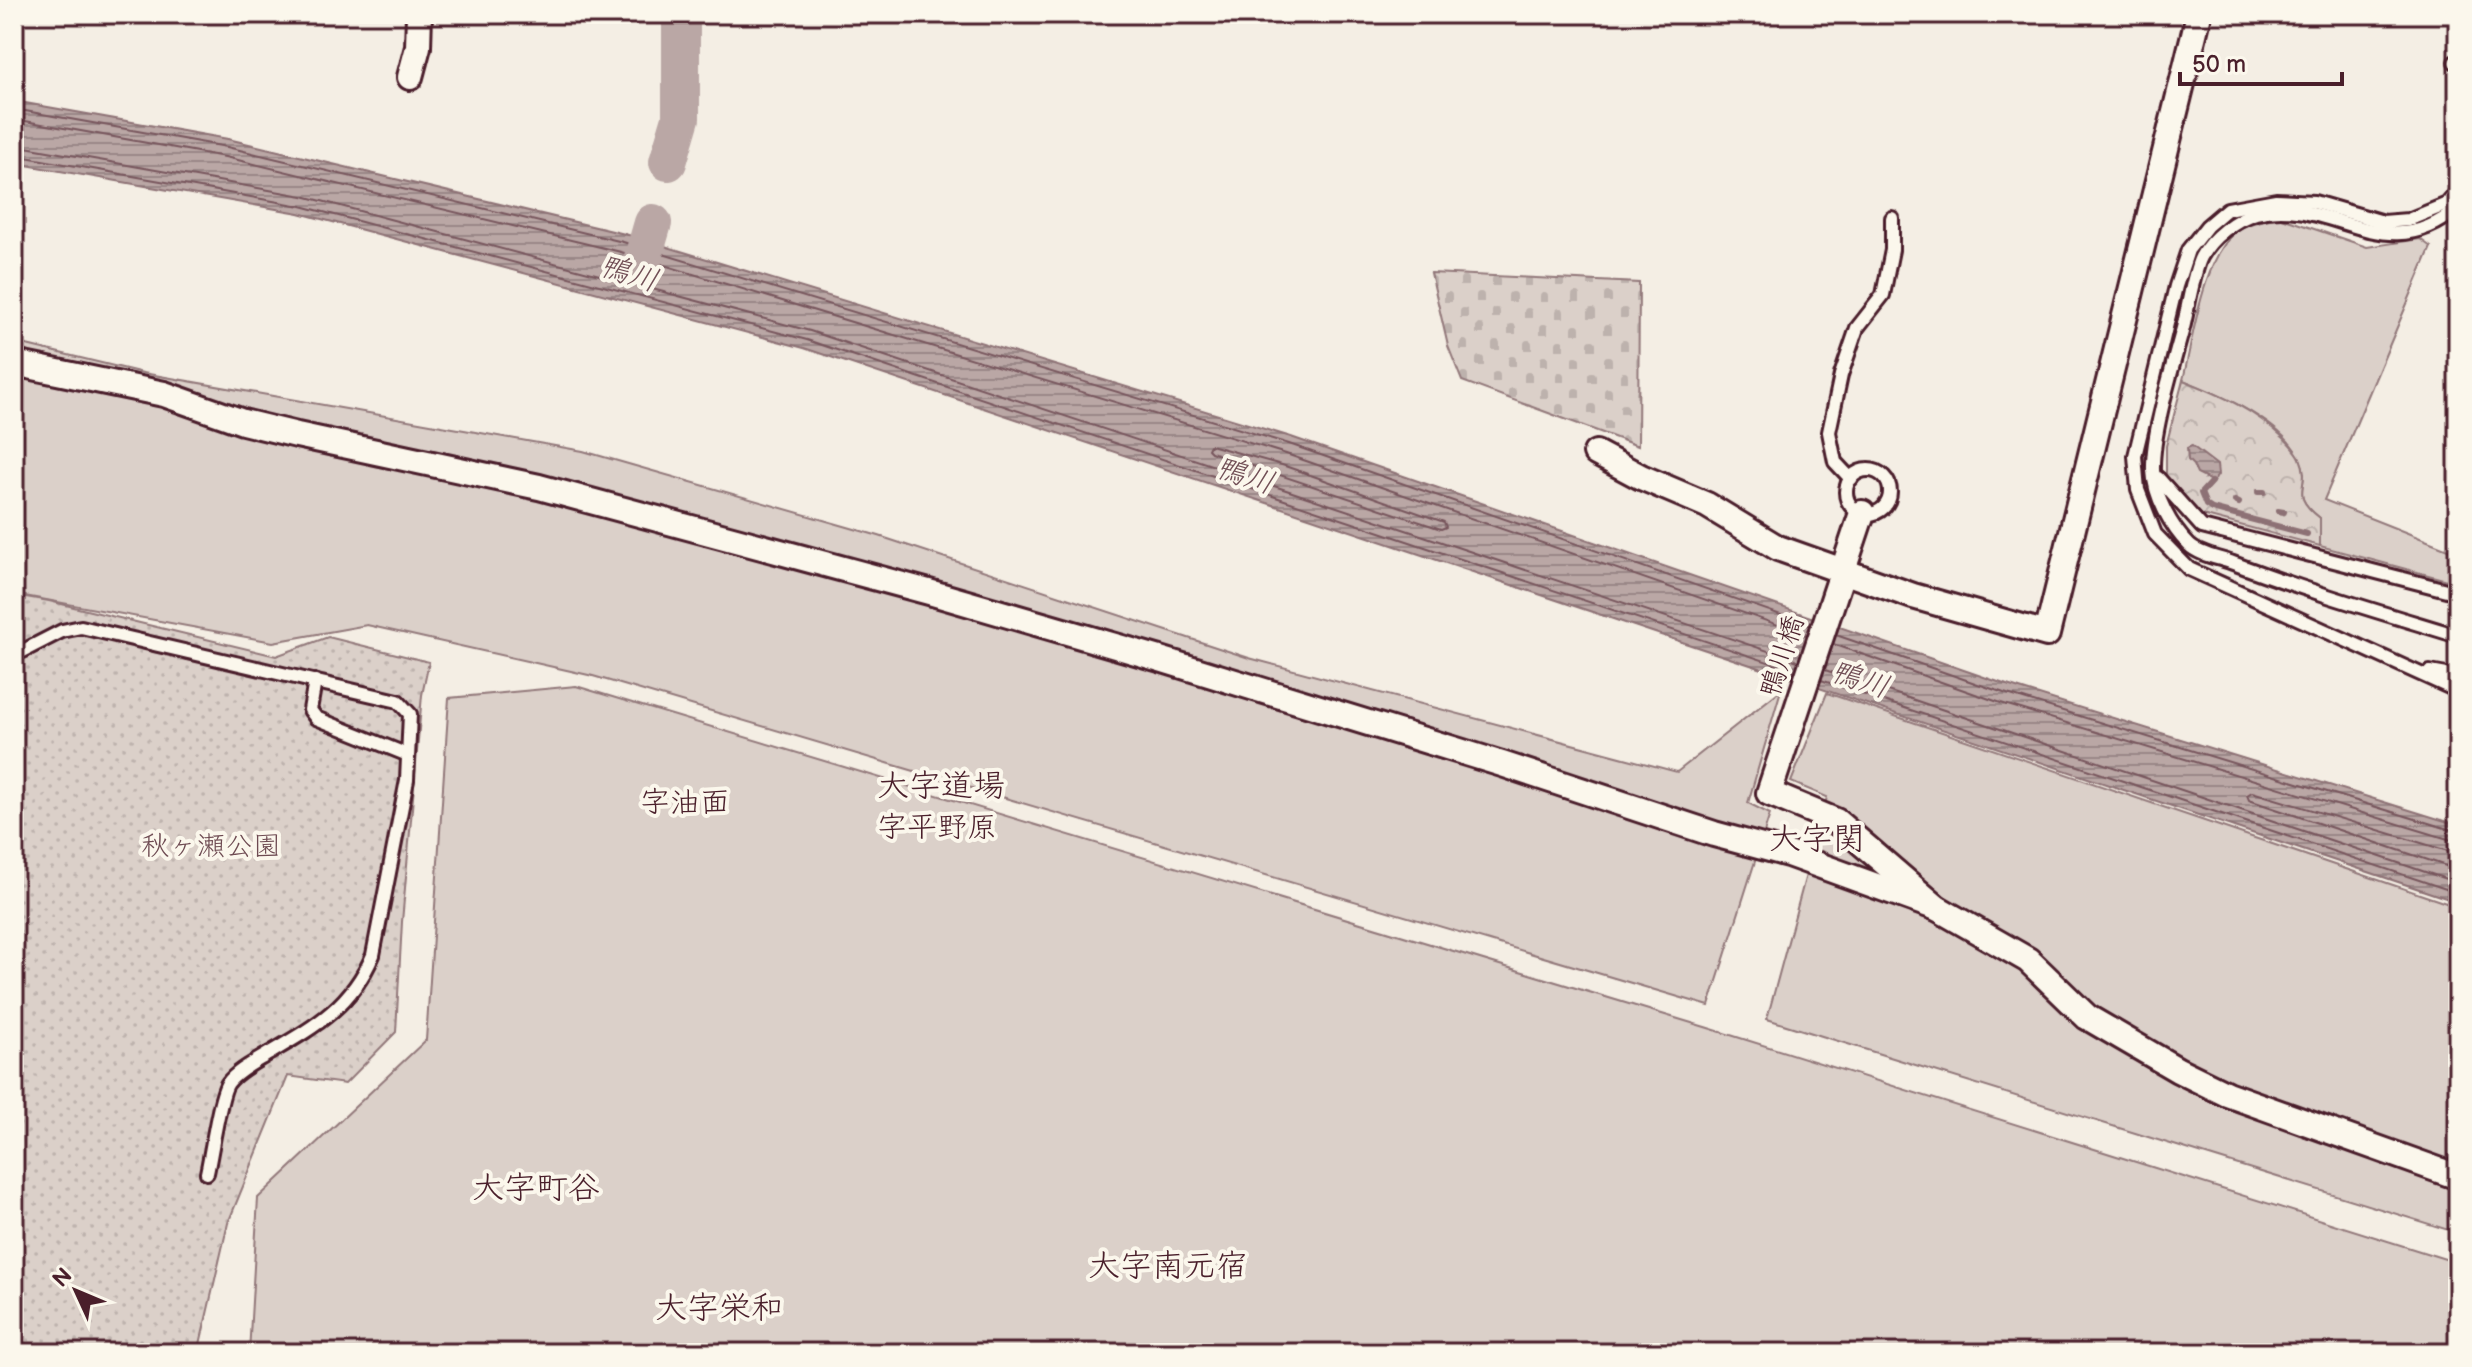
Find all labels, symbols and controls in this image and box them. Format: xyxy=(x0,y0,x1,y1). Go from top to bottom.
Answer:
scale bar xyxy=(2180,36,2342,86)
text: 50 m xyxy=(2192,50,2246,79)
water label: 鴨川 xyxy=(595,248,663,300)
water label: 鴨川 xyxy=(1211,450,1279,502)
street label: 鴨川橋 xyxy=(1754,611,1811,702)
water label: 鴨川 xyxy=(1826,654,1894,706)
district label: 大字道場 xyxy=(877,767,1005,806)
district label: 字油面 xyxy=(640,785,730,821)
district label: 字平野原 xyxy=(877,810,997,846)
district label: 大字関 xyxy=(1769,820,1865,859)
park label: 秋ヶ瀬公園 xyxy=(141,830,281,863)
district label: 大字町谷 xyxy=(472,1169,600,1208)
district label: 大字南元宿 xyxy=(1088,1247,1248,1286)
north arrow xyxy=(36,1251,116,1331)
text: N xyxy=(47,1263,78,1293)
district label: 大字栄和 xyxy=(655,1289,783,1328)

